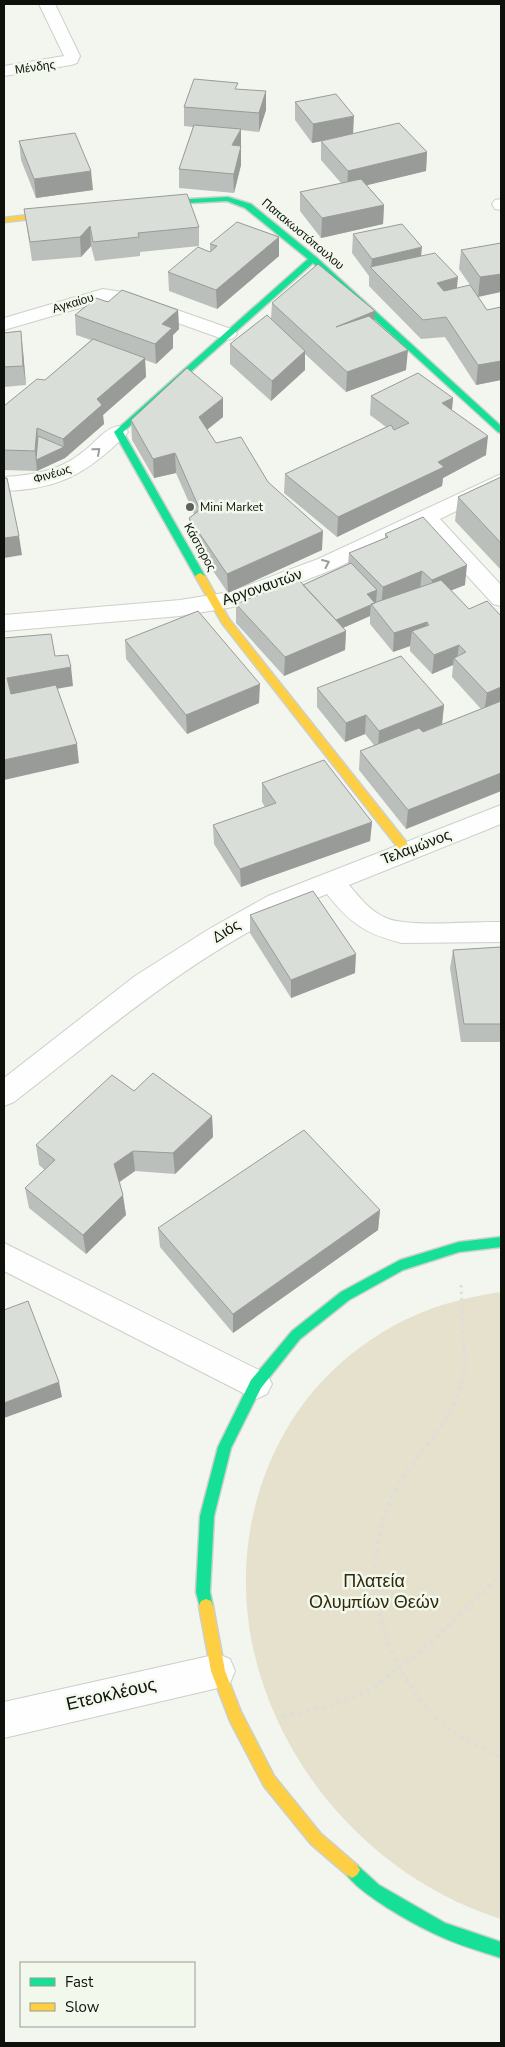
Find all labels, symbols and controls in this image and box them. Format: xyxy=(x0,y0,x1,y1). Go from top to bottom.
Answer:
street label: Μένδης xyxy=(14,56,56,78)
street label: Παπακωστόπουλου xyxy=(258,195,348,273)
street label: Αγκαίου xyxy=(50,289,96,317)
one-way arrow xyxy=(91,447,100,456)
street label: Φινέως xyxy=(31,461,73,487)
place label: Mini Market xyxy=(200,499,264,515)
marker: Mini Market xyxy=(184,501,196,513)
street label: Κάστορος xyxy=(180,520,220,574)
one-way arrow xyxy=(321,559,330,569)
street label: Αργοναυτών xyxy=(219,564,305,610)
street label: Τελαμώνος xyxy=(378,825,454,869)
street label: Διός xyxy=(208,915,244,947)
park label: Πλατεία Ολυμπίων Θεών xyxy=(309,1569,439,1614)
street label: Ετεοκλέους xyxy=(64,1672,159,1716)
legend xyxy=(20,1962,195,2027)
text: Fast xyxy=(65,1972,94,1992)
text: Slow xyxy=(65,1997,100,2017)

